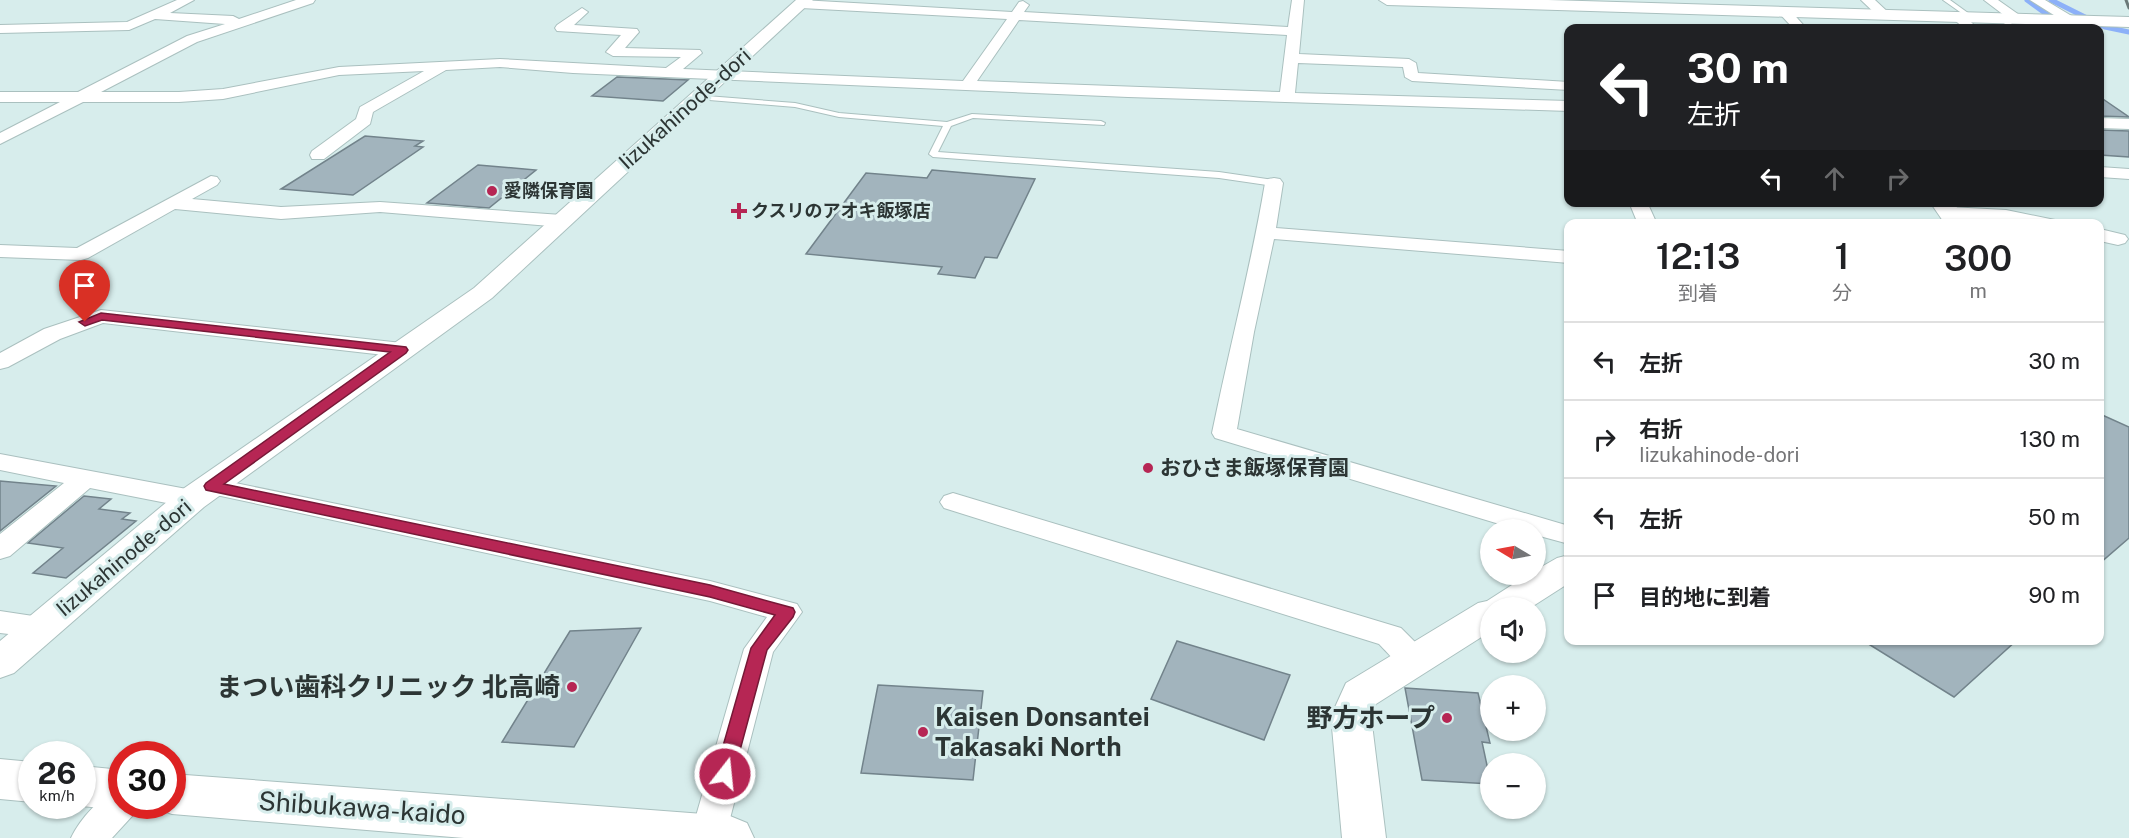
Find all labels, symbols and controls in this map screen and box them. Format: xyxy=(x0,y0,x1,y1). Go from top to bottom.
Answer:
street label: Iizukahinode-dori xyxy=(614,43,756,174)
text: 30 m xyxy=(1687,43,1789,92)
icon: left xyxy=(1588,48,1666,126)
text: 左折 xyxy=(1687,98,1741,130)
icon: left xyxy=(1755,162,1788,195)
icon: ahead xyxy=(1818,162,1851,195)
icon: right xyxy=(1881,162,1914,195)
place label: 愛隣保育園 xyxy=(504,180,594,201)
marker: 愛隣保育園 xyxy=(485,184,499,198)
place label: クスリのアオキ飯塚店 xyxy=(751,200,930,221)
marker: クスリのアオキ飯塚店 xyxy=(732,204,746,218)
text: 12:13 xyxy=(1656,235,1740,277)
text: 1 xyxy=(1835,235,1850,277)
text: 300 xyxy=(1944,237,2012,279)
pin xyxy=(59,260,110,322)
icon: arrive xyxy=(68,269,101,302)
text: m xyxy=(1969,279,1987,303)
text: 到着 xyxy=(1678,281,1718,305)
text: 分 xyxy=(1832,281,1852,305)
icon: left xyxy=(1588,345,1621,378)
text: 30 m xyxy=(2028,348,2080,374)
text: 左折 xyxy=(1639,350,1683,376)
text: 右折 xyxy=(1639,416,1683,442)
icon: right xyxy=(1588,423,1621,456)
text: 130 m xyxy=(2019,426,2080,452)
text: Iizukahinode-dori xyxy=(1639,443,1800,467)
place label: おひさま飯塚保育園 xyxy=(1160,455,1349,480)
marker: おひさま飯塚保育園 xyxy=(1141,461,1155,475)
street label: Iizukahinode-dori xyxy=(51,494,196,621)
icon: left xyxy=(1588,501,1621,534)
text: 50 m xyxy=(2028,504,2080,530)
text: 左折 xyxy=(1639,506,1683,532)
north arrow xyxy=(1480,519,1546,585)
map controls xyxy=(1480,519,1546,819)
icon: arrive xyxy=(1588,579,1621,612)
text: 90 m xyxy=(2029,582,2080,608)
text: 目的地に到着 xyxy=(1639,584,1771,610)
button: sound xyxy=(1480,597,1546,663)
place label: まつい歯科クリニック 北高崎 xyxy=(216,671,560,702)
button: + xyxy=(1480,675,1546,741)
marker: まつい歯科クリニック 北高崎 xyxy=(565,680,579,694)
place label: Kaisen Donsantei Takasaki North xyxy=(935,701,1150,762)
place label: 野方ホープ xyxy=(1307,702,1435,733)
marker: 野方ホープ xyxy=(1440,711,1454,725)
marker: Kaisen Donsantei Takasaki North xyxy=(916,725,930,739)
speed limit sign: 30 xyxy=(108,741,186,819)
position arrow xyxy=(693,742,757,806)
button: − xyxy=(1480,753,1546,819)
text: 26 xyxy=(38,755,76,791)
street label: Shibukawa-kaido xyxy=(258,785,467,830)
text: km/h xyxy=(39,787,75,804)

